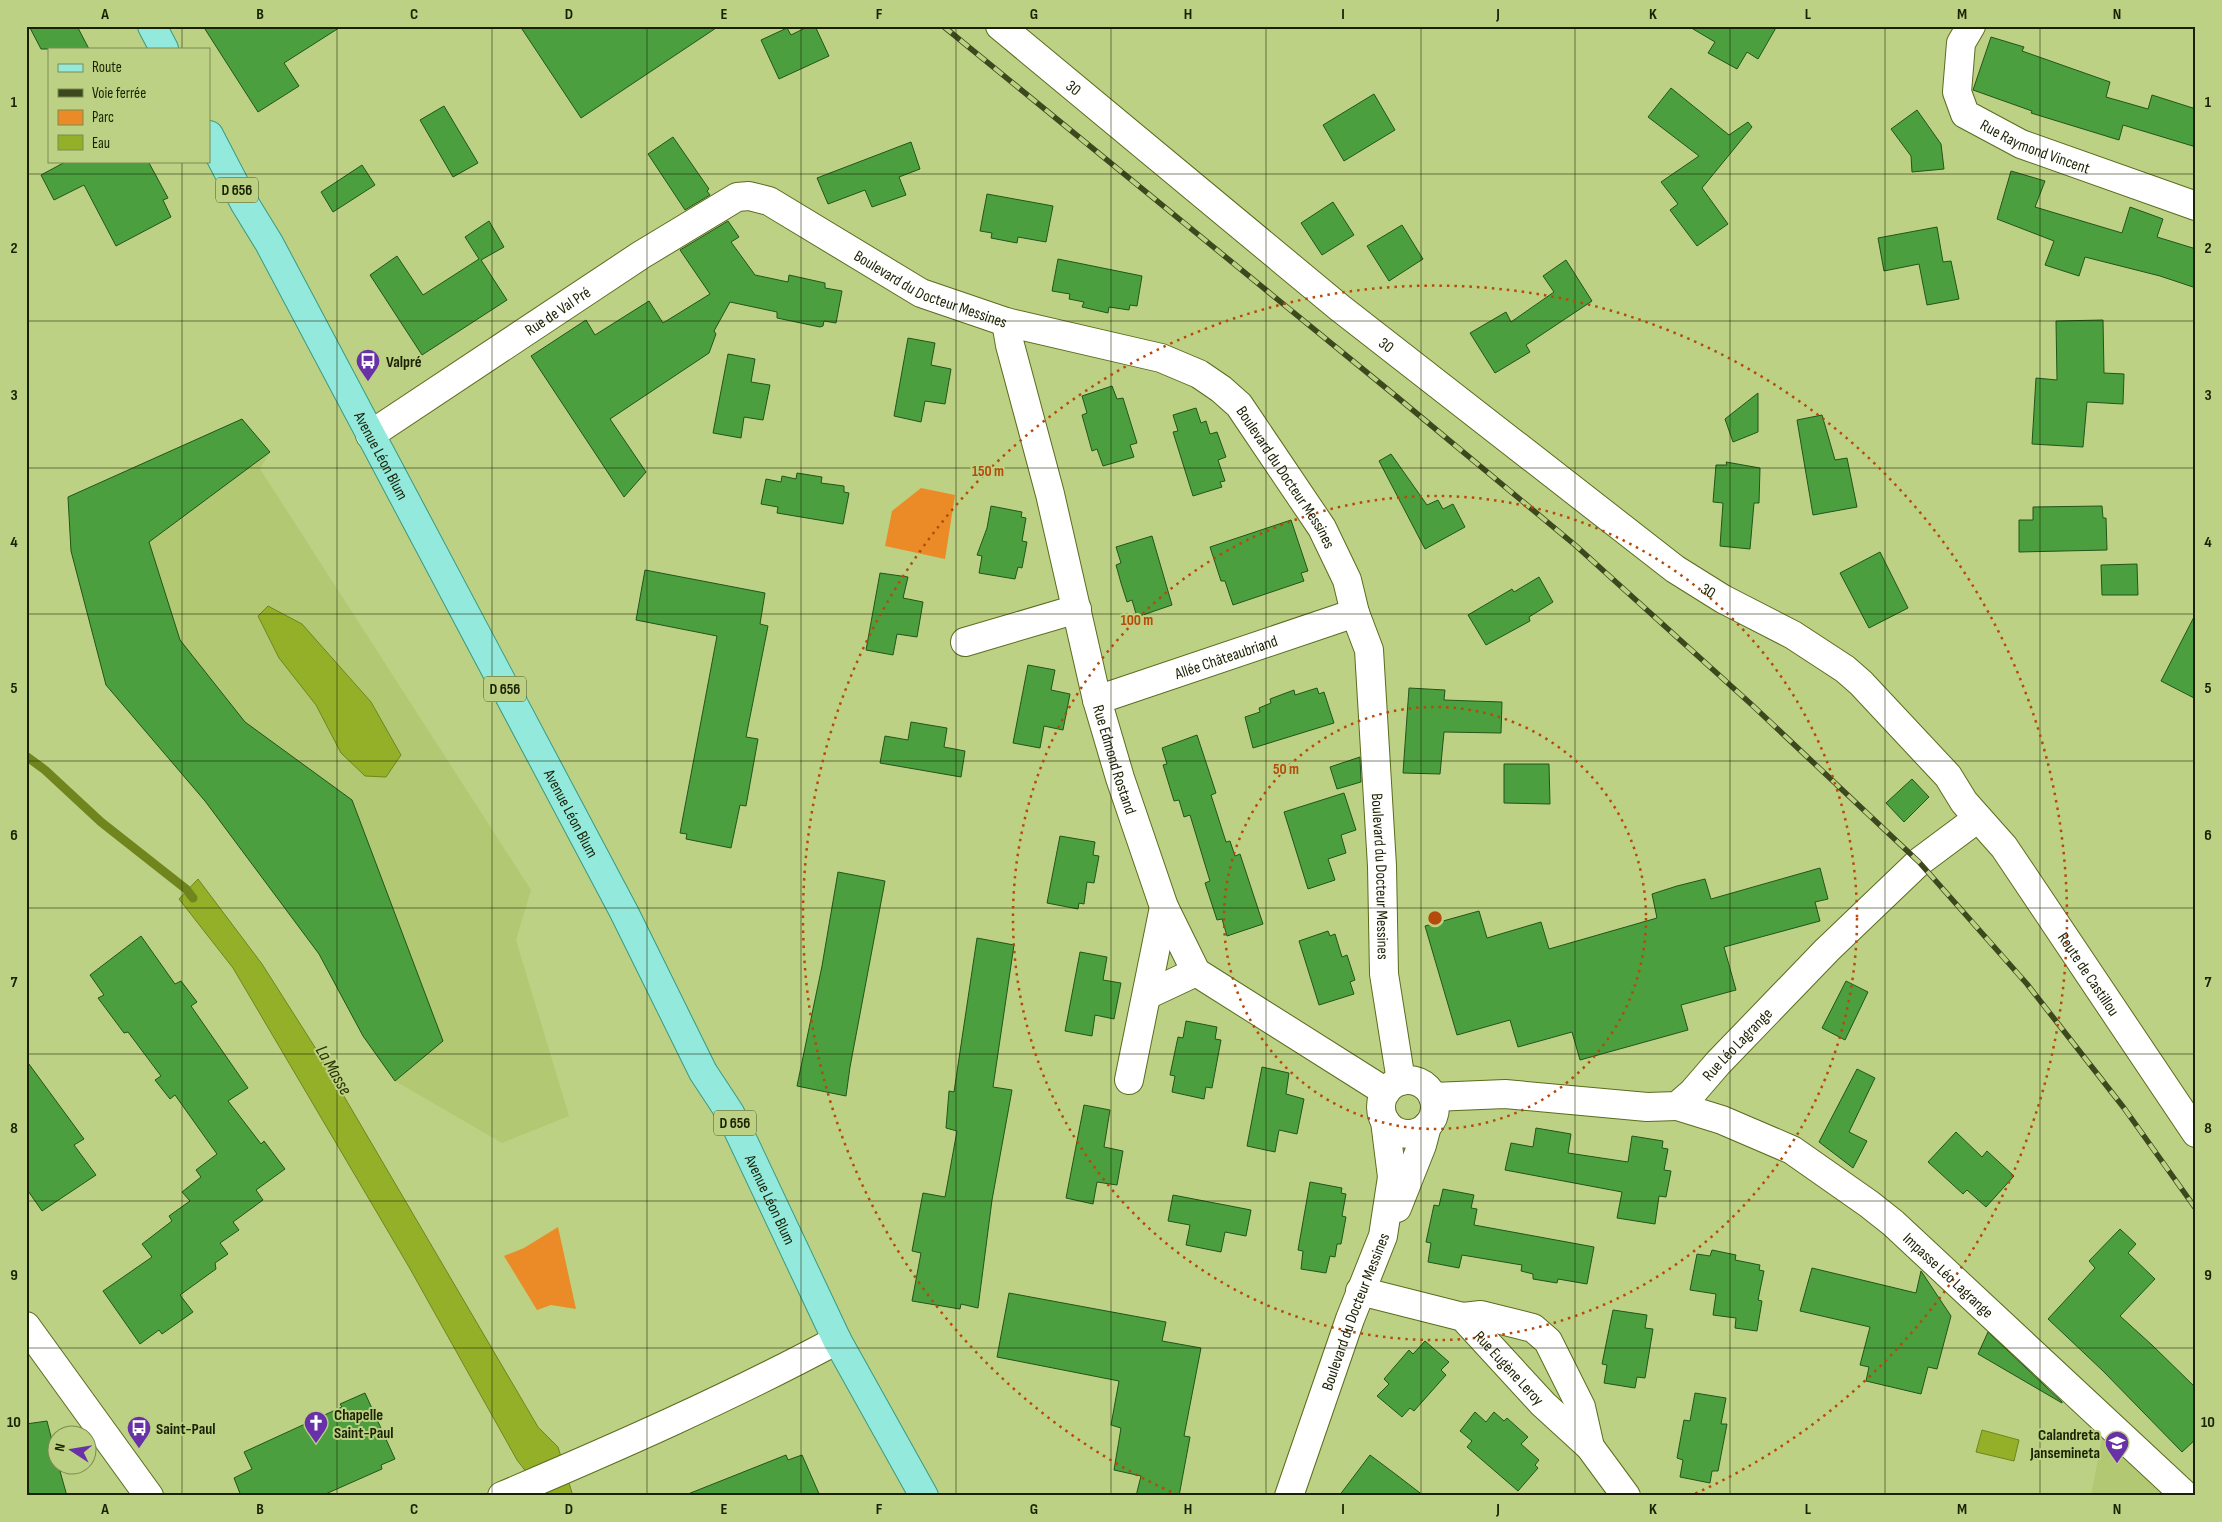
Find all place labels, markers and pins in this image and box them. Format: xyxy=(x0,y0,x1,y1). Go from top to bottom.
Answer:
bus stop icon: Valpré xyxy=(355,348,381,382)
place label: Valpré xyxy=(386,353,422,372)
centre of rings xyxy=(1426,909,1444,927)
place label: Chapelle Saint-Paul xyxy=(334,1406,393,1443)
church icon: Chapelle Saint-Paul xyxy=(303,1410,329,1444)
bus stop icon: Saint-Paul xyxy=(126,1415,152,1449)
place label: Saint-Paul xyxy=(156,1420,215,1439)
place label: Calandreta Jansemineta xyxy=(2029,1426,2100,1463)
school or university icon: Calandreta Jansemineta xyxy=(2104,1430,2130,1464)

